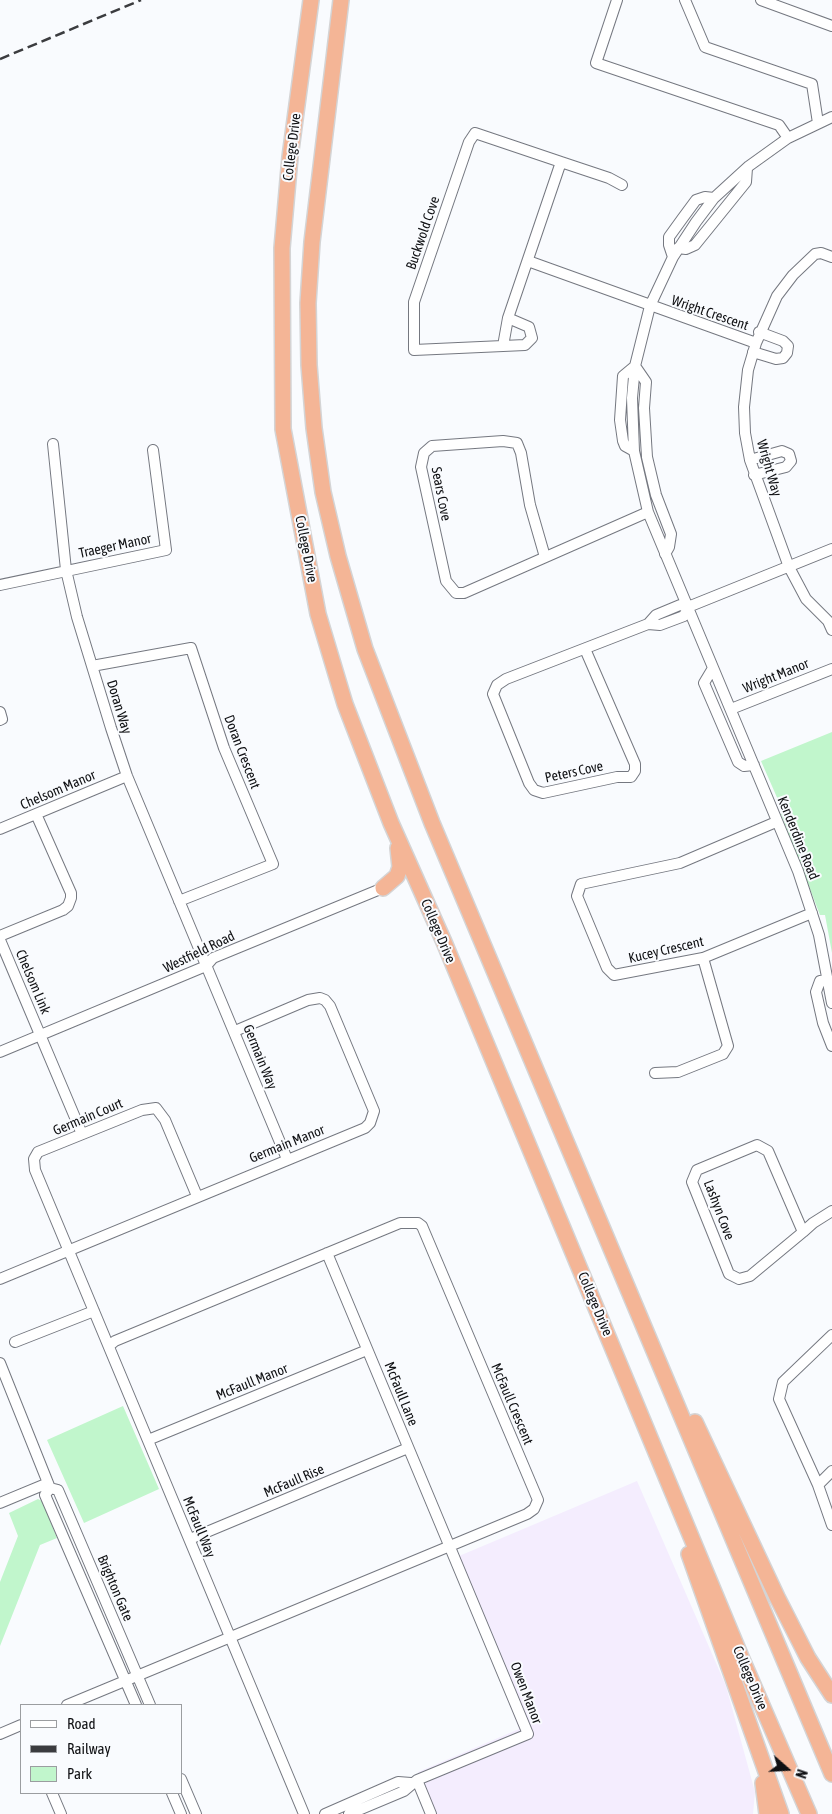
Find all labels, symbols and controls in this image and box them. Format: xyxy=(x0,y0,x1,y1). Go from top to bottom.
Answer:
street label: College Drive xyxy=(280,112,304,182)
street label: Buckwold Cove xyxy=(403,194,443,272)
street label: Wright Crescent xyxy=(669,292,751,334)
street label: Wright Way xyxy=(753,438,785,498)
street label: Sears Cove xyxy=(428,466,454,522)
street label: College Drive xyxy=(291,514,321,584)
street label: Traeger Manor xyxy=(77,530,153,562)
street label: Wright Manor xyxy=(741,655,811,697)
street label: Doran Way xyxy=(103,678,135,736)
street label: Doran Crescent xyxy=(220,713,264,791)
street label: Peters Cove xyxy=(543,758,605,786)
street label: Chelsom Manor xyxy=(18,767,98,813)
street label: Kenderdine Road xyxy=(774,794,822,882)
street label: College Drive xyxy=(417,897,459,965)
street label: Westfield Road xyxy=(161,927,237,977)
street label: Kucey Crescent xyxy=(627,933,705,967)
street label: Chelsom Link xyxy=(12,947,54,1017)
street label: Germain Way xyxy=(239,1022,281,1092)
street label: Germain Court xyxy=(51,1095,125,1139)
street label: Germain Manor xyxy=(247,1121,327,1167)
street label: Lashyn Cove xyxy=(700,1178,738,1242)
street label: College Drive xyxy=(574,1270,616,1338)
street label: McFaull Manor xyxy=(214,1360,290,1404)
street label: McFaull Lane xyxy=(381,1360,421,1428)
street label: McFaull Crescent xyxy=(487,1361,537,1447)
street label: McFaull Rise xyxy=(261,1461,327,1501)
street label: McFaull Way xyxy=(179,1494,219,1560)
street label: Brighton Gate xyxy=(94,1552,136,1624)
street label: College Drive xyxy=(729,1644,771,1712)
street label: Owen Manor xyxy=(507,1660,545,1726)
legend xyxy=(20,1704,182,1794)
text: Road xyxy=(67,1715,96,1732)
text: Railway xyxy=(67,1740,111,1757)
north arrow xyxy=(762,1744,812,1794)
text: Park xyxy=(67,1765,92,1782)
text: N xyxy=(792,1767,810,1780)

